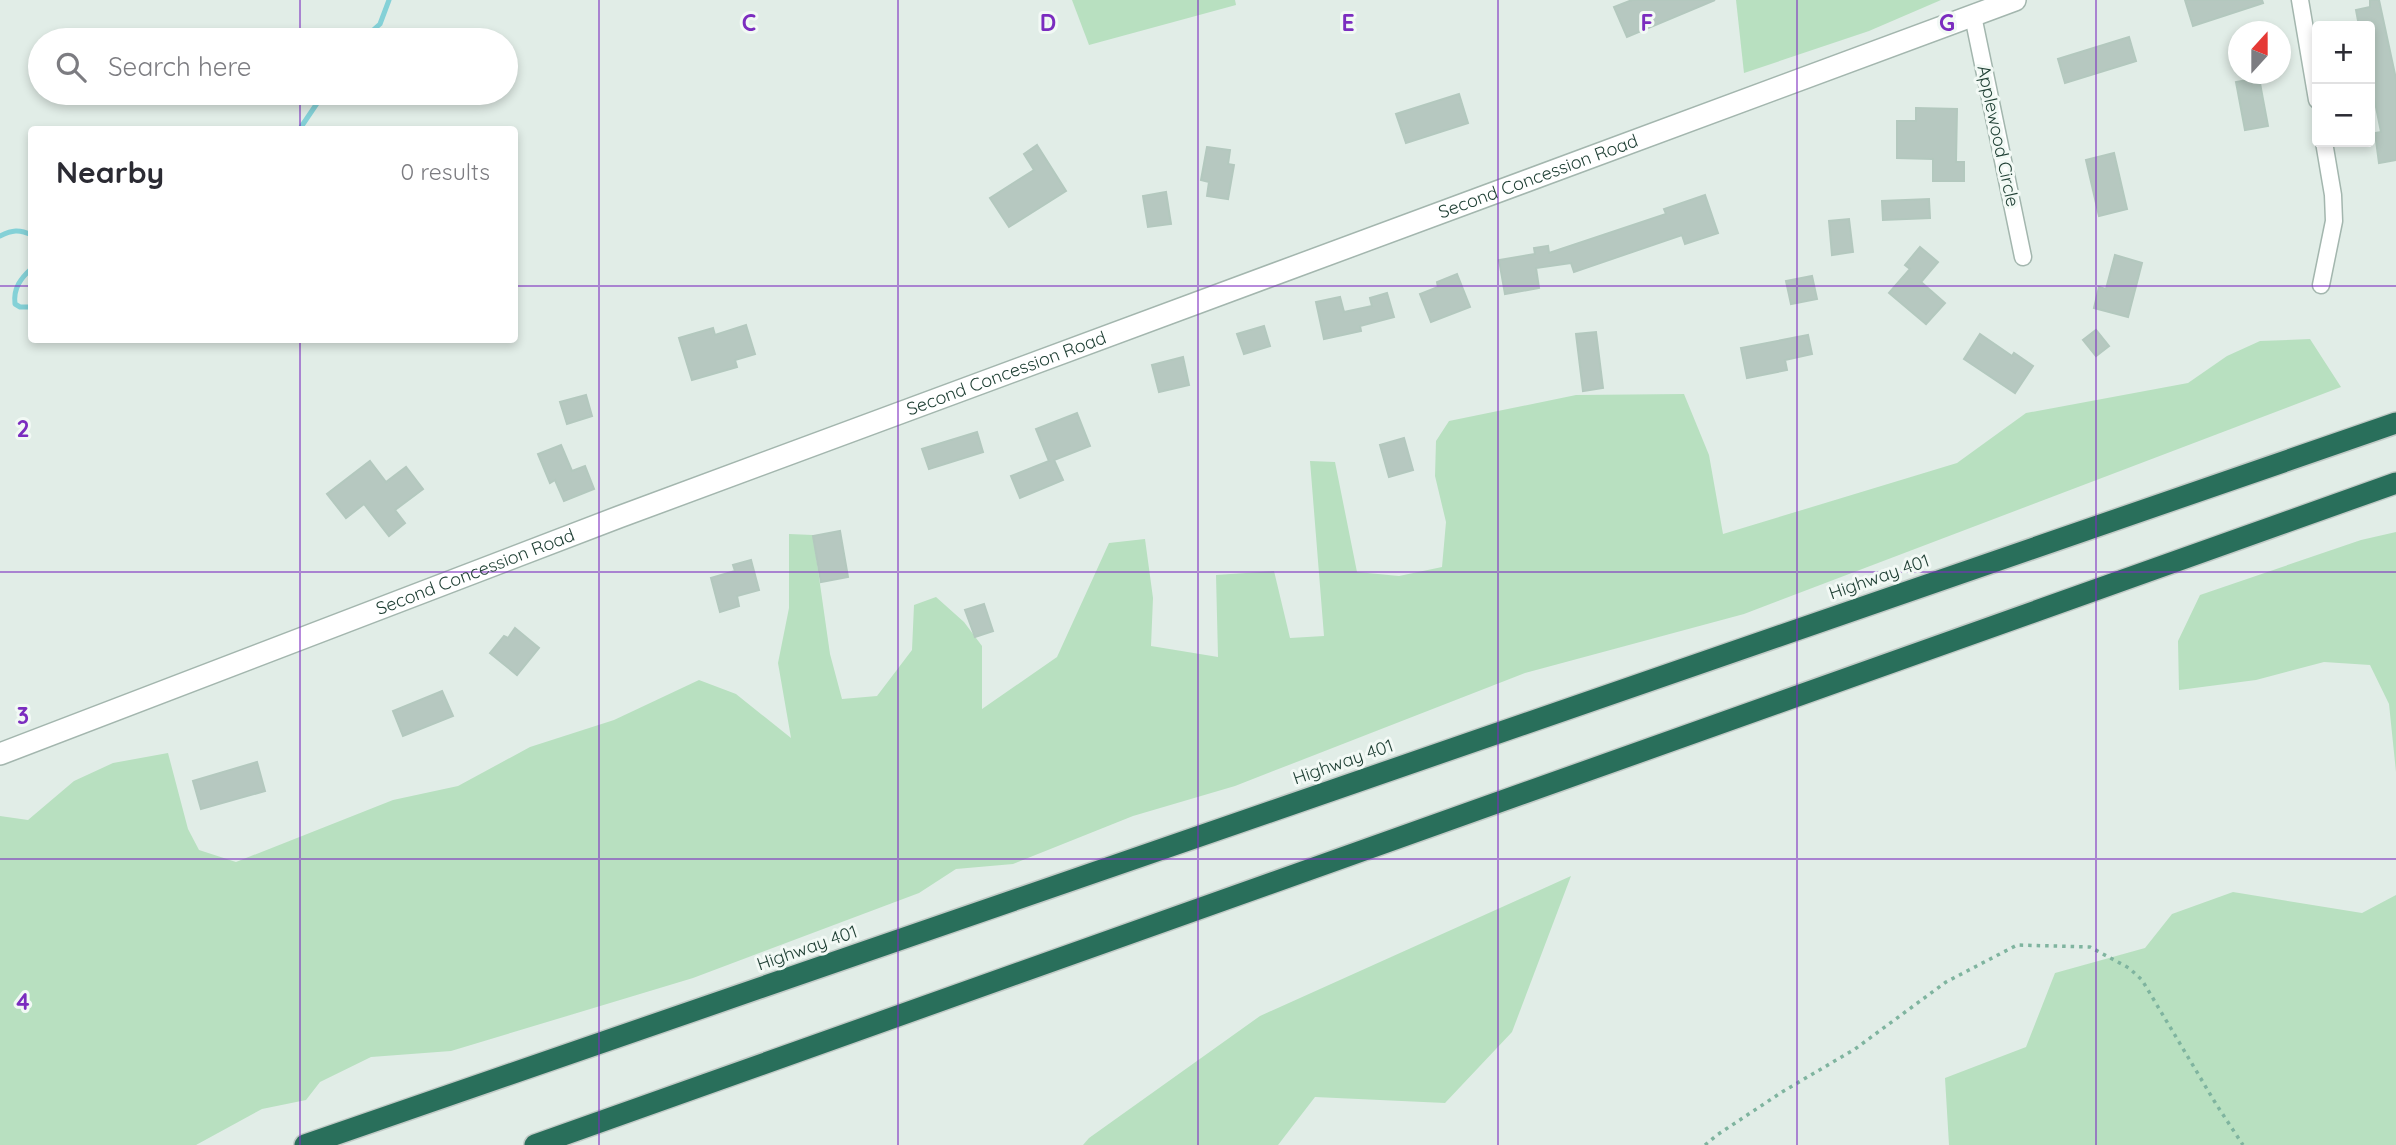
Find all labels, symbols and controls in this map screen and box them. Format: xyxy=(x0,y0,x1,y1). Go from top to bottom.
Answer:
text: C xyxy=(742,8,756,37)
text: D xyxy=(1040,8,1056,37)
text: E xyxy=(1341,8,1355,37)
text: F xyxy=(1641,8,1653,37)
text: G xyxy=(1939,8,1955,37)
north arrow xyxy=(2228,21,2291,84)
map controls xyxy=(2312,21,2375,147)
button: + xyxy=(2312,21,2375,84)
search box xyxy=(28,28,518,105)
icon: search xyxy=(52,48,90,86)
text: Search here xyxy=(108,50,252,83)
street label: Applewood Circle xyxy=(1972,63,2025,209)
button: − xyxy=(2312,84,2375,147)
street label: Second Concession Road xyxy=(1435,129,1641,224)
text: Nearby xyxy=(56,153,164,191)
text: 0 results xyxy=(401,157,490,186)
street label: Second Concession Road xyxy=(903,326,1109,420)
text: 2 xyxy=(16,414,30,443)
street label: Second Concession Road xyxy=(373,523,578,620)
street label: Highway 401 xyxy=(1826,549,1932,604)
text: 3 xyxy=(17,701,29,730)
street label: Highway 401 xyxy=(1290,734,1396,789)
street label: Highway 401 xyxy=(754,920,860,975)
text: 4 xyxy=(16,987,30,1016)

